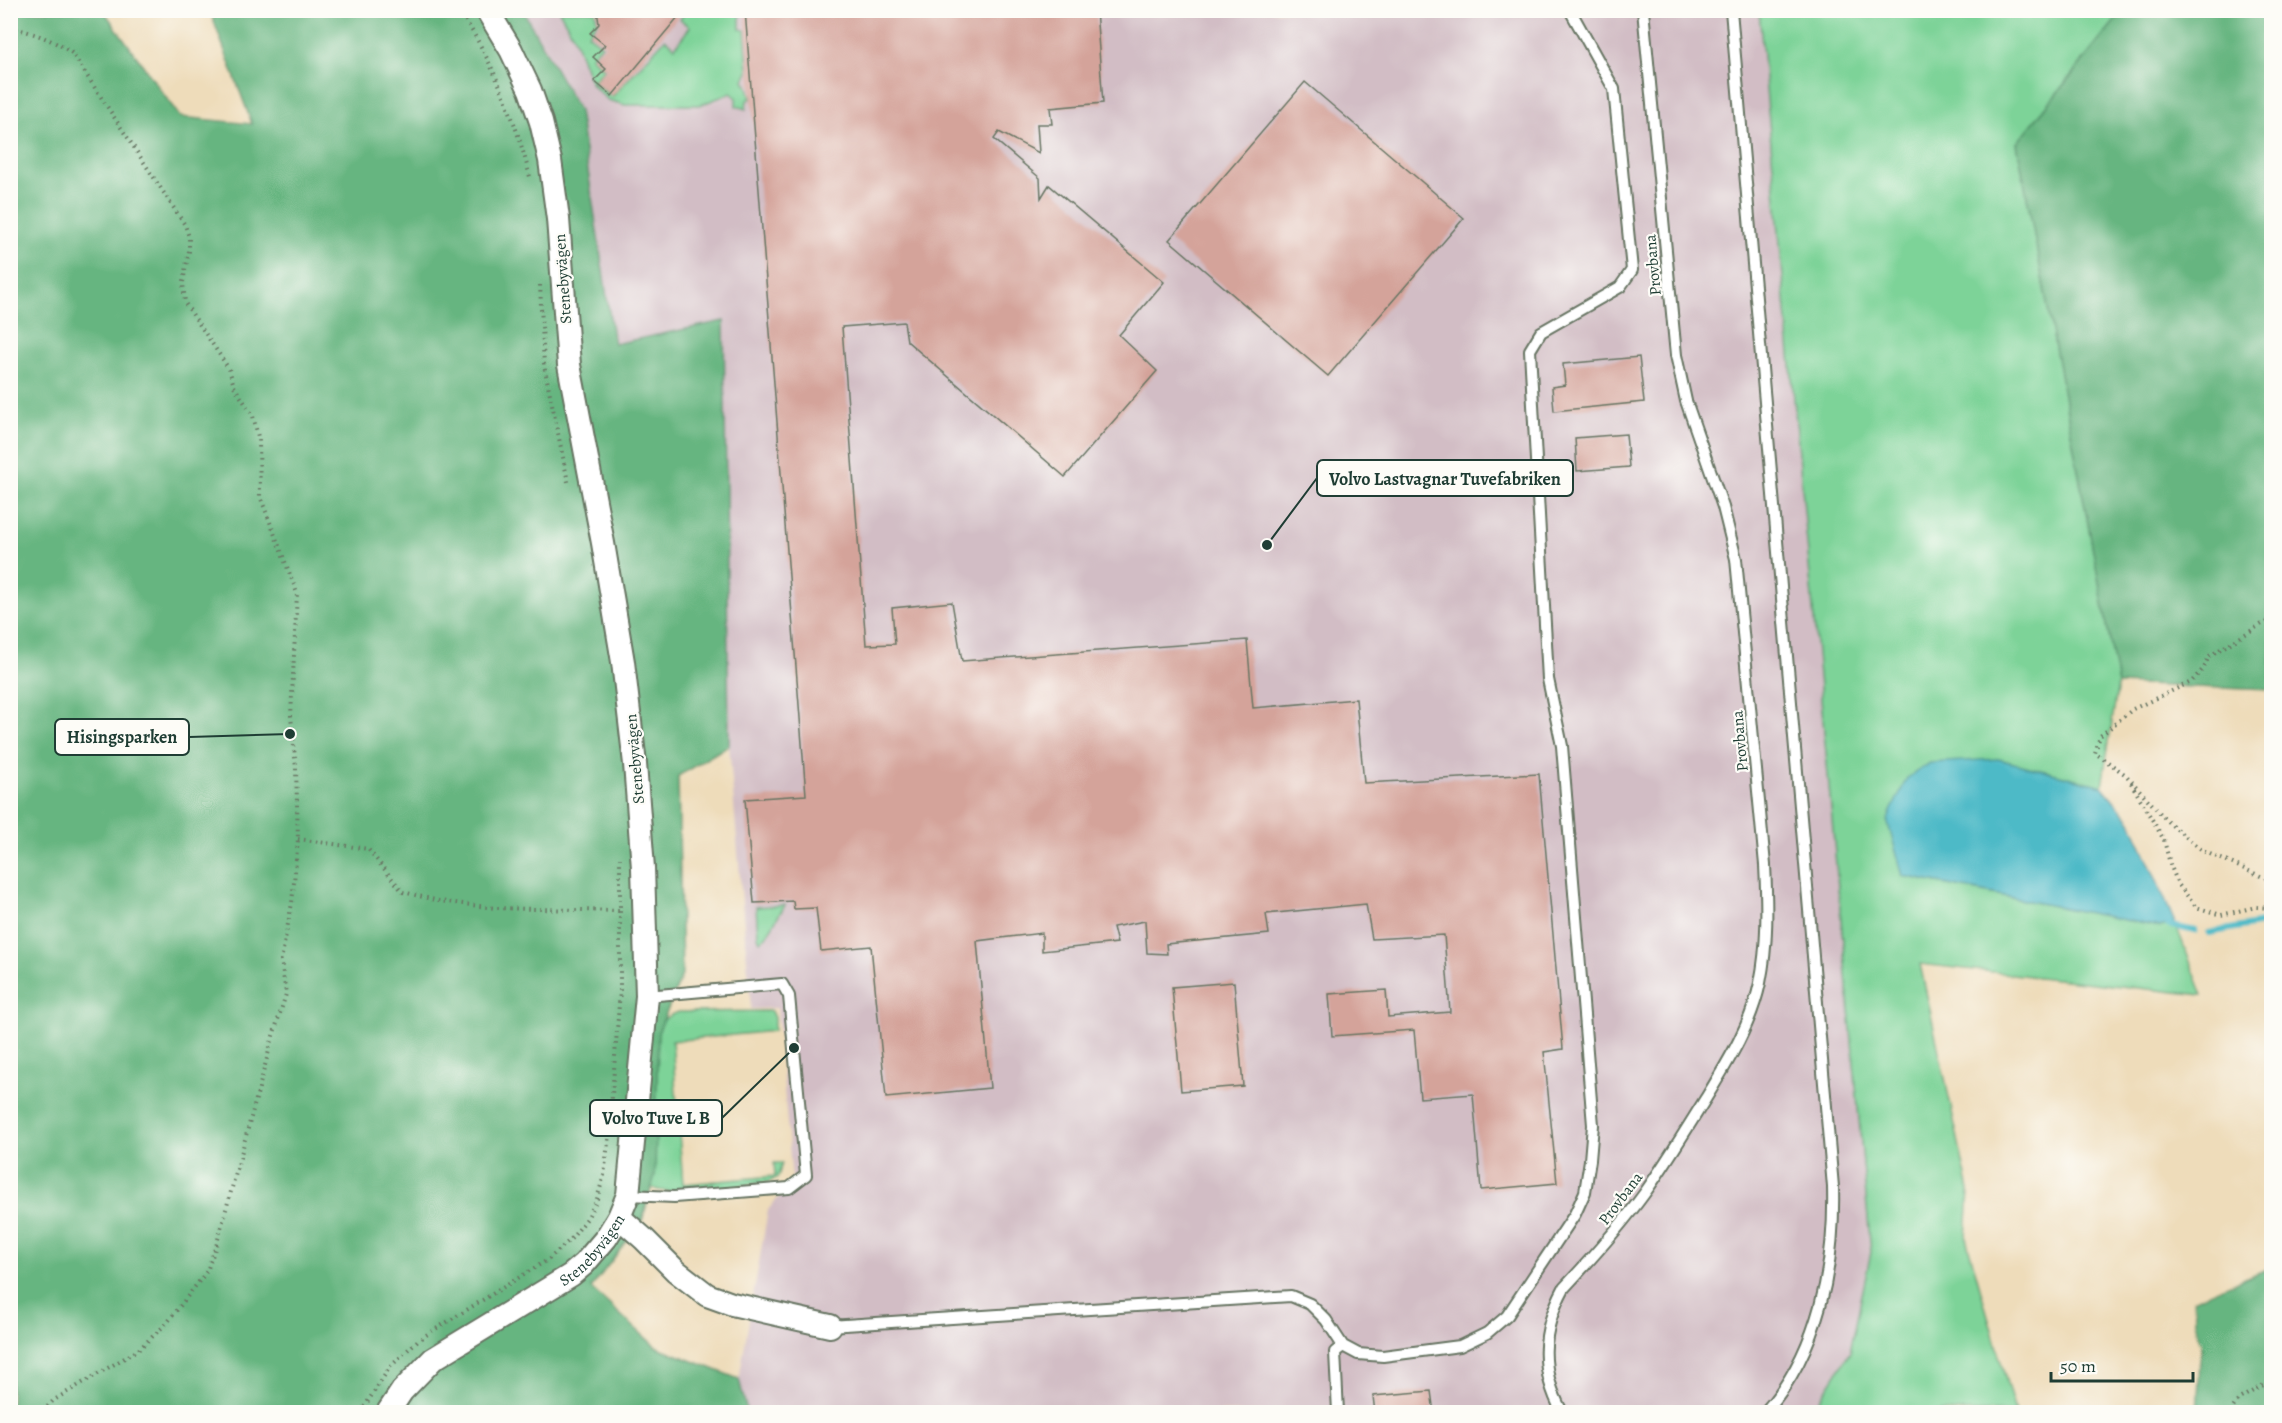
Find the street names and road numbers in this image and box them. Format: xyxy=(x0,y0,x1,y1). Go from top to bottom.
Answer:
street label: Stenebyvägen xyxy=(549,233,577,325)
street label: Provbana xyxy=(1639,233,1667,296)
street label: Provbana xyxy=(1726,709,1754,772)
street label: Stenebyvägen xyxy=(620,713,650,805)
street label: Provbana xyxy=(1594,1167,1648,1230)
street label: Stenebyvägen xyxy=(555,1210,630,1292)

